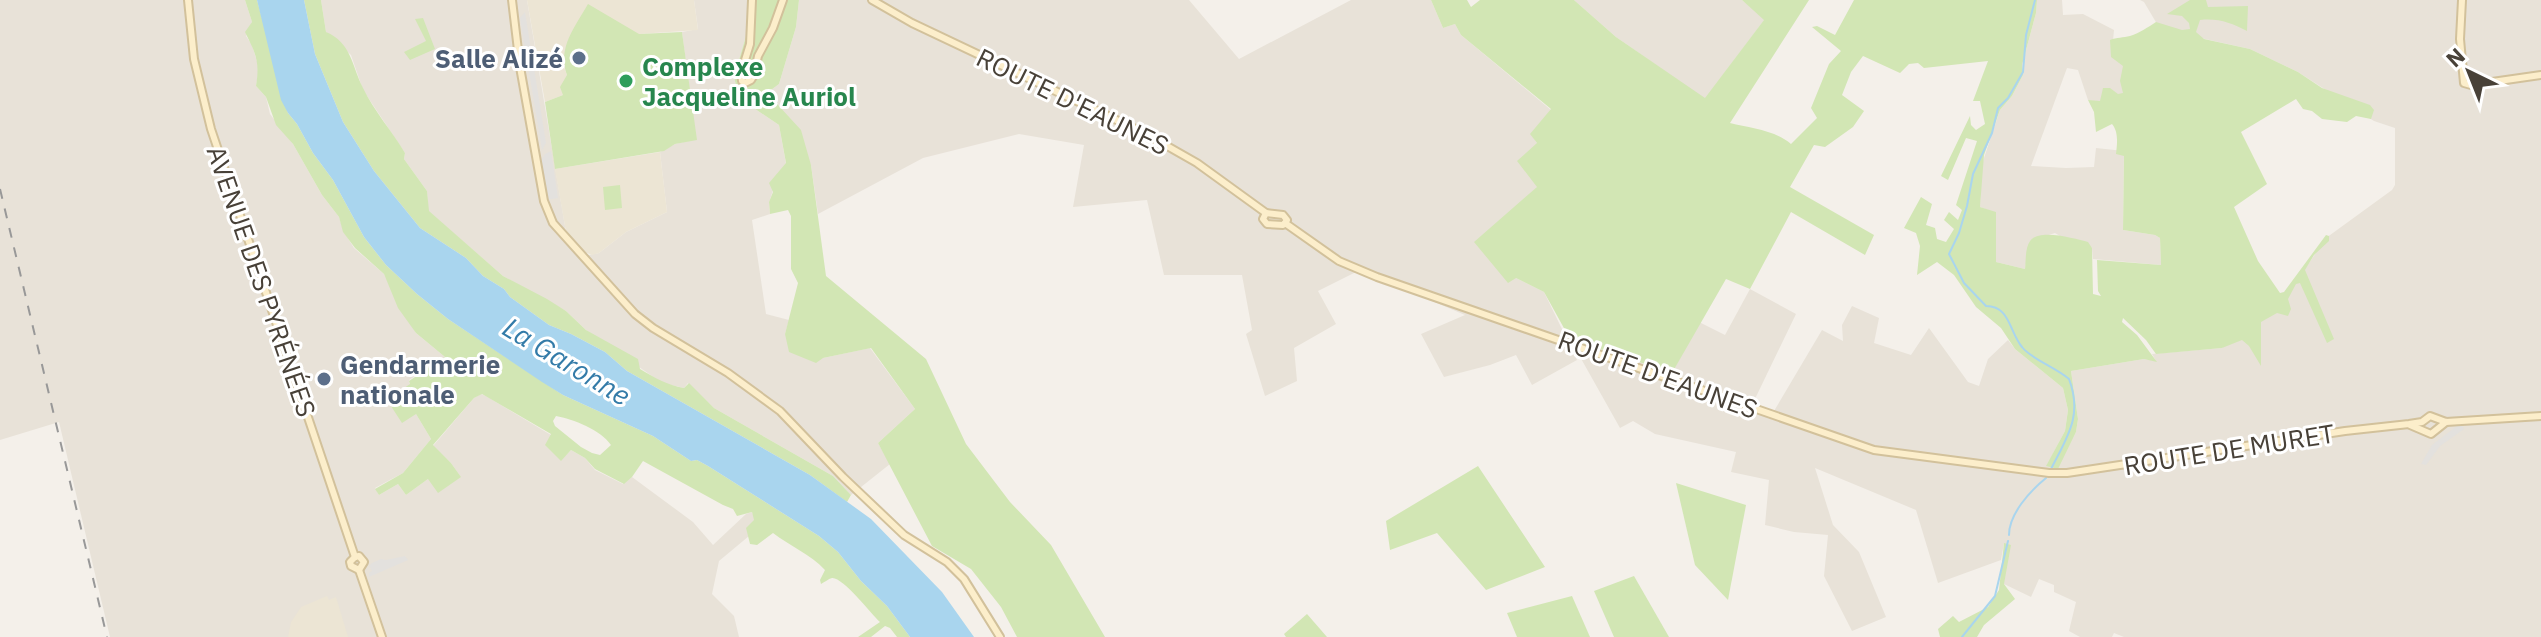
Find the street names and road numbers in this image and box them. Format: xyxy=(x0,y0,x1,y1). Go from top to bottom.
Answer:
street label: ROUTE D'EAUNES xyxy=(971,40,1175,162)
street label: AVENUE DES PYRÉNÉES xyxy=(200,141,324,421)
street label: ROUTE D'EAUNES xyxy=(1554,322,1762,426)
street label: ROUTE DE MURET xyxy=(2121,416,2337,482)

